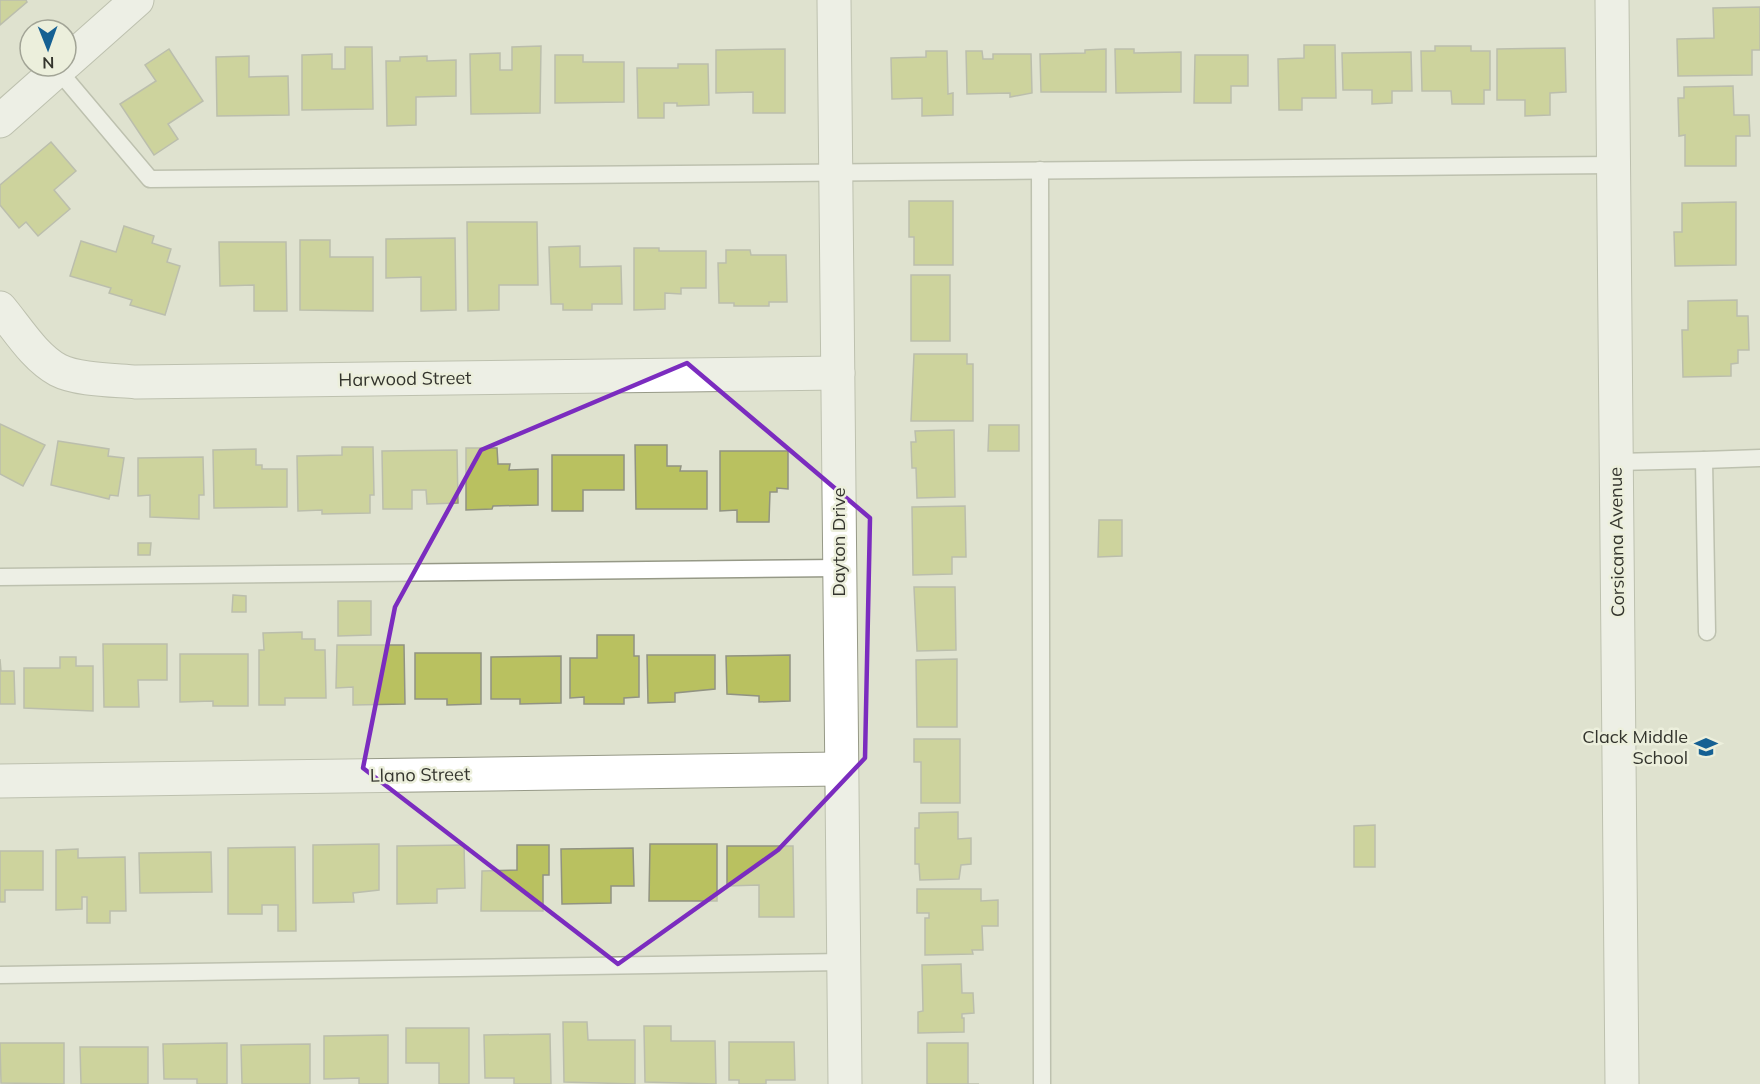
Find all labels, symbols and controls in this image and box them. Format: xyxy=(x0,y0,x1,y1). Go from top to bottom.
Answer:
north arrow xyxy=(18,18,78,78)
text: N xyxy=(42,53,54,73)
street label: Harwood Street xyxy=(338,366,472,391)
street label: Corsicana Avenue xyxy=(1604,467,1629,617)
street label: Dayton Drive xyxy=(827,487,850,597)
place label: Clack Middle School xyxy=(1582,725,1688,769)
school or university icon: Clack Middle School xyxy=(1693,734,1719,760)
street label: Llano Street xyxy=(370,762,470,787)

